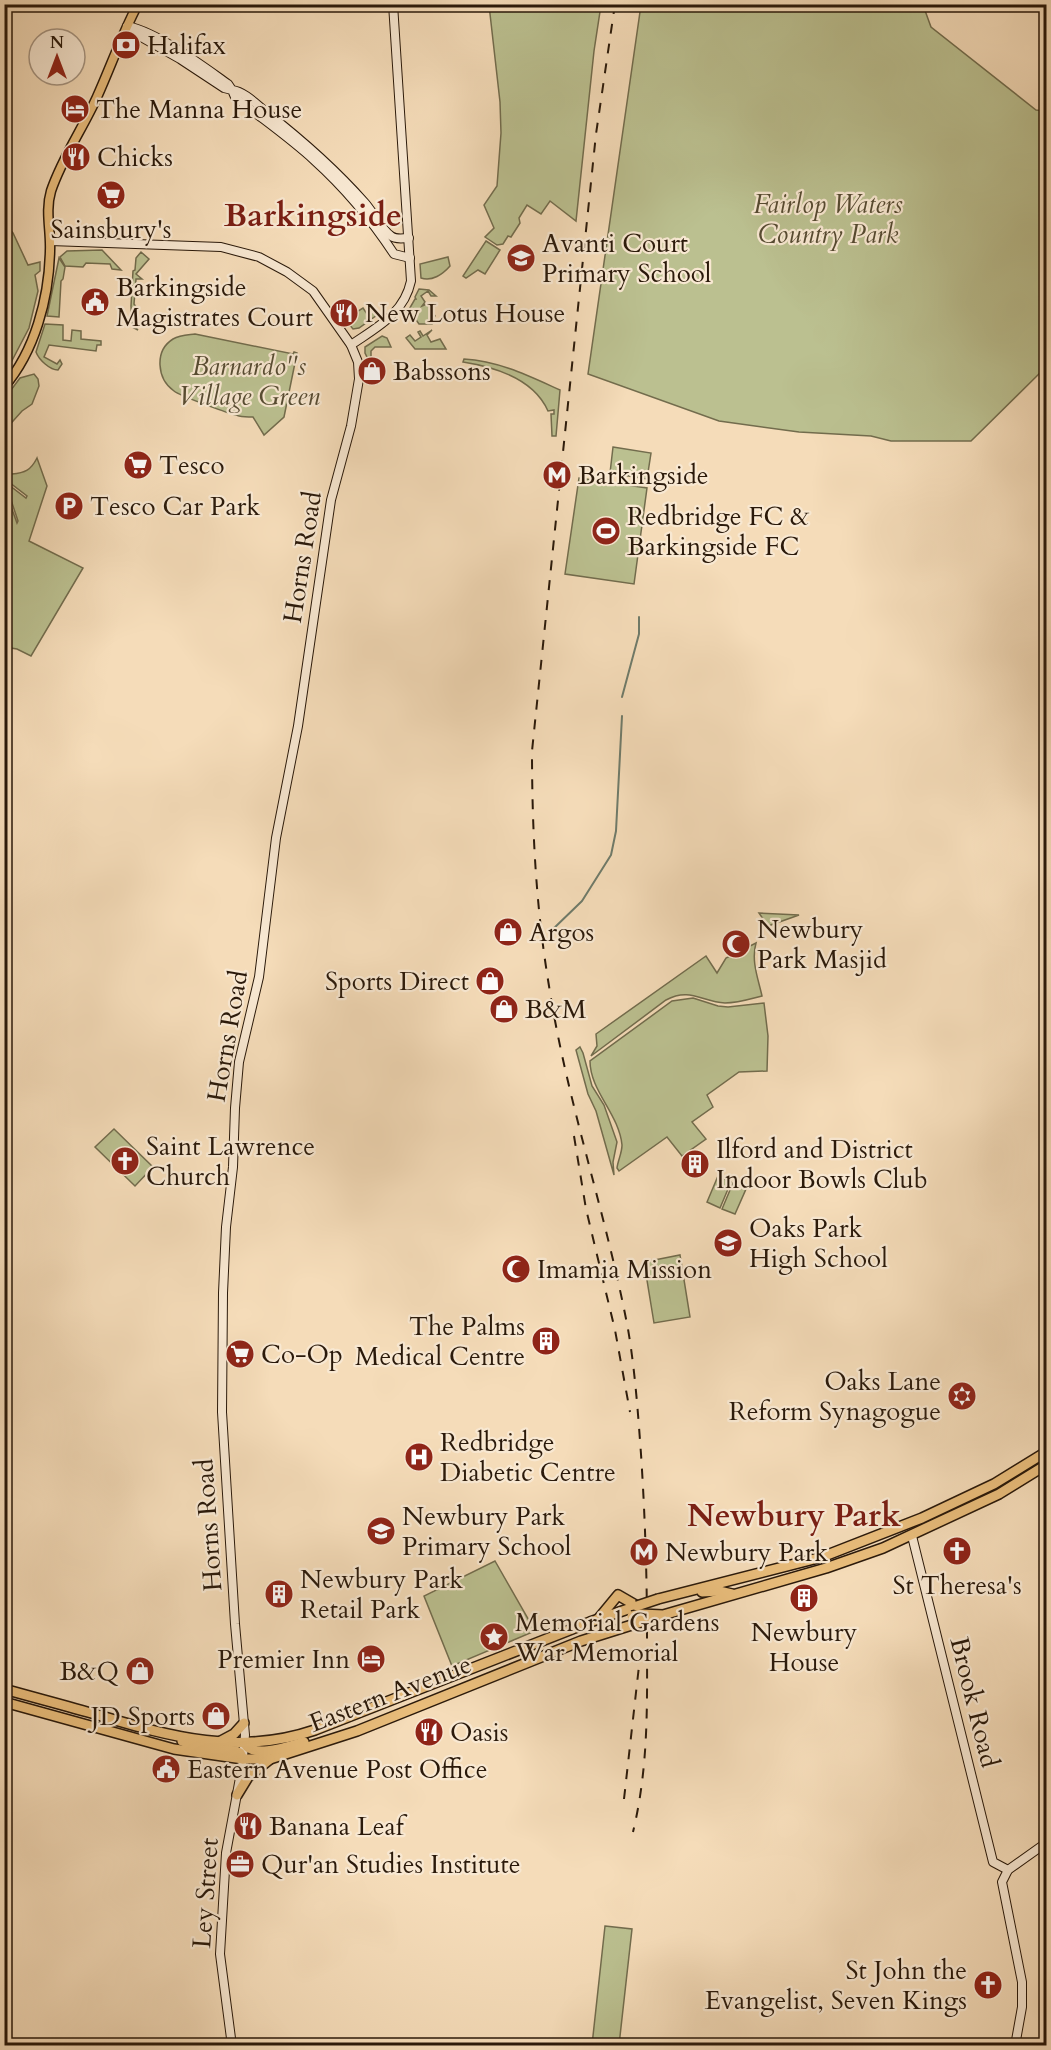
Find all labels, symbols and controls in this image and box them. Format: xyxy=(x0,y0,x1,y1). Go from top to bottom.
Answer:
north arrow xyxy=(27,27,87,87)
place label: Halifax xyxy=(147,28,226,63)
bank icon: Halifax xyxy=(110,29,142,61)
text: N xyxy=(50,32,64,54)
place label: The Manna House xyxy=(96,92,302,127)
hotel icon: The Manna House xyxy=(59,93,91,125)
place label: Chicks xyxy=(97,140,173,175)
restaurant icon: Chicks xyxy=(60,141,92,173)
supermarket icon: Sainsbury's xyxy=(95,179,127,211)
park label: Fairlop Waters Country Park xyxy=(753,187,903,252)
district label: Barkingside xyxy=(224,194,402,238)
place label: Sainsbury's xyxy=(50,212,172,247)
place label: Avanti Court Primary School xyxy=(542,226,712,291)
school or university icon: Avanti Court Primary School xyxy=(505,242,537,274)
place label: Barkingside Magistrates Court xyxy=(116,270,313,335)
public building icon: Barkingside Magistrates Court xyxy=(79,286,111,318)
place label: New Lotus House xyxy=(365,296,565,331)
restaurant icon: New Lotus House xyxy=(328,297,360,329)
park label: Barnardo''s Village Green xyxy=(178,349,320,414)
place label: Babssons xyxy=(393,354,491,389)
shop icon: Babssons xyxy=(356,355,388,387)
place label: Tesco xyxy=(159,448,224,483)
supermarket icon: Tesco xyxy=(122,449,154,481)
place label: Barkingside xyxy=(578,458,709,493)
metro station icon: Barkingside xyxy=(541,459,573,491)
place label: Tesco Car Park xyxy=(90,489,260,524)
street label: Horns Road xyxy=(275,489,330,625)
parking icon: Tesco Car Park xyxy=(53,490,85,522)
place label: Redbridge FC & Barkingside FC xyxy=(627,499,810,564)
sports icon: Redbridge FC & Barkingside FC xyxy=(590,515,622,547)
place label: Newbury Park Masjid xyxy=(757,912,887,977)
place label: Argos xyxy=(529,915,594,950)
shop icon: Argos xyxy=(492,916,524,948)
mosque icon: Newbury Park Masjid xyxy=(720,928,752,960)
place label: Sports Direct xyxy=(325,964,469,999)
shop icon: Sports Direct xyxy=(474,965,506,997)
street label: Horns Road xyxy=(199,967,256,1105)
place label: B&M xyxy=(525,992,586,1027)
shop icon: B&M xyxy=(488,993,520,1025)
place label: Saint Lawrence Church xyxy=(146,1129,315,1194)
place label: Ilford and District Indoor Bowls Club xyxy=(716,1132,928,1197)
church icon: Saint Lawrence Church xyxy=(109,1145,141,1177)
building icon: Ilford and District Indoor Bowls Club xyxy=(679,1148,711,1180)
place label: Oaks Park High School xyxy=(749,1211,888,1276)
school or university icon: Oaks Park High School xyxy=(712,1227,744,1259)
place label: Imamia Mission xyxy=(537,1252,712,1287)
mosque icon: Imamia Mission xyxy=(500,1253,532,1285)
place label: The Palms Medical Centre xyxy=(355,1309,525,1374)
building icon: The Palms Medical Centre xyxy=(530,1325,562,1357)
place label: Co-Op xyxy=(261,1337,343,1372)
supermarket icon: Co-Op xyxy=(224,1338,256,1370)
place label: Oaks Lane Reform Synagogue xyxy=(729,1364,941,1429)
synagogue icon: Oaks Lane Reform Synagogue xyxy=(946,1380,978,1412)
place label: Redbridge Diabetic Centre xyxy=(440,1425,616,1490)
hospital icon: Redbridge Diabetic Centre xyxy=(403,1441,435,1473)
street label: Horns Road xyxy=(186,1457,231,1592)
district label: Newbury Park xyxy=(687,1494,901,1538)
place label: Newbury Park Primary School xyxy=(402,1499,572,1564)
school or university icon: Newbury Park Primary School xyxy=(365,1515,397,1547)
place label: Newbury Park xyxy=(665,1535,828,1570)
church icon: St Theresa's xyxy=(941,1535,973,1567)
metro station icon: Newbury Park xyxy=(628,1536,660,1568)
place label: Newbury Park Retail Park xyxy=(300,1562,463,1627)
place label: St Theresa's xyxy=(892,1568,1022,1603)
building icon: Newbury Park Retail Park xyxy=(263,1578,295,1610)
building icon: Newbury House xyxy=(788,1582,820,1614)
place label: Memorial Gardens War Memorial xyxy=(514,1605,719,1670)
place label: Newbury House xyxy=(751,1615,857,1680)
place icon: Memorial Gardens War Memorial xyxy=(478,1621,510,1653)
street label: Brook Road xyxy=(941,1633,1008,1771)
place label: Premier Inn xyxy=(217,1642,350,1677)
hotel icon: Premier Inn xyxy=(355,1643,387,1675)
street label: Eastern Avenue xyxy=(304,1646,477,1741)
place label: B&Q xyxy=(60,1654,119,1689)
shop icon: B&Q xyxy=(124,1655,156,1687)
place label: JD Sports xyxy=(87,1699,195,1734)
shop icon: JD Sports xyxy=(200,1700,232,1732)
place label: Oasis xyxy=(450,1715,508,1750)
restaurant icon: Oasis xyxy=(413,1716,445,1748)
place label: Eastern Avenue Post Office xyxy=(187,1752,487,1787)
public building icon: Eastern Avenue Post Office xyxy=(150,1753,182,1785)
place label: Banana Leaf xyxy=(269,1809,408,1844)
restaurant icon: Banana Leaf xyxy=(232,1810,264,1842)
street label: Ley Street xyxy=(184,1837,227,1950)
place label: Qur'an Studies Institute xyxy=(261,1847,521,1882)
office icon: Qur'an Studies Institute xyxy=(224,1848,256,1880)
place label: St John the Evangelist, Seven Kings xyxy=(705,1953,967,2018)
church icon: St John the Evangelist, Seven Kings xyxy=(972,1969,1004,2001)

